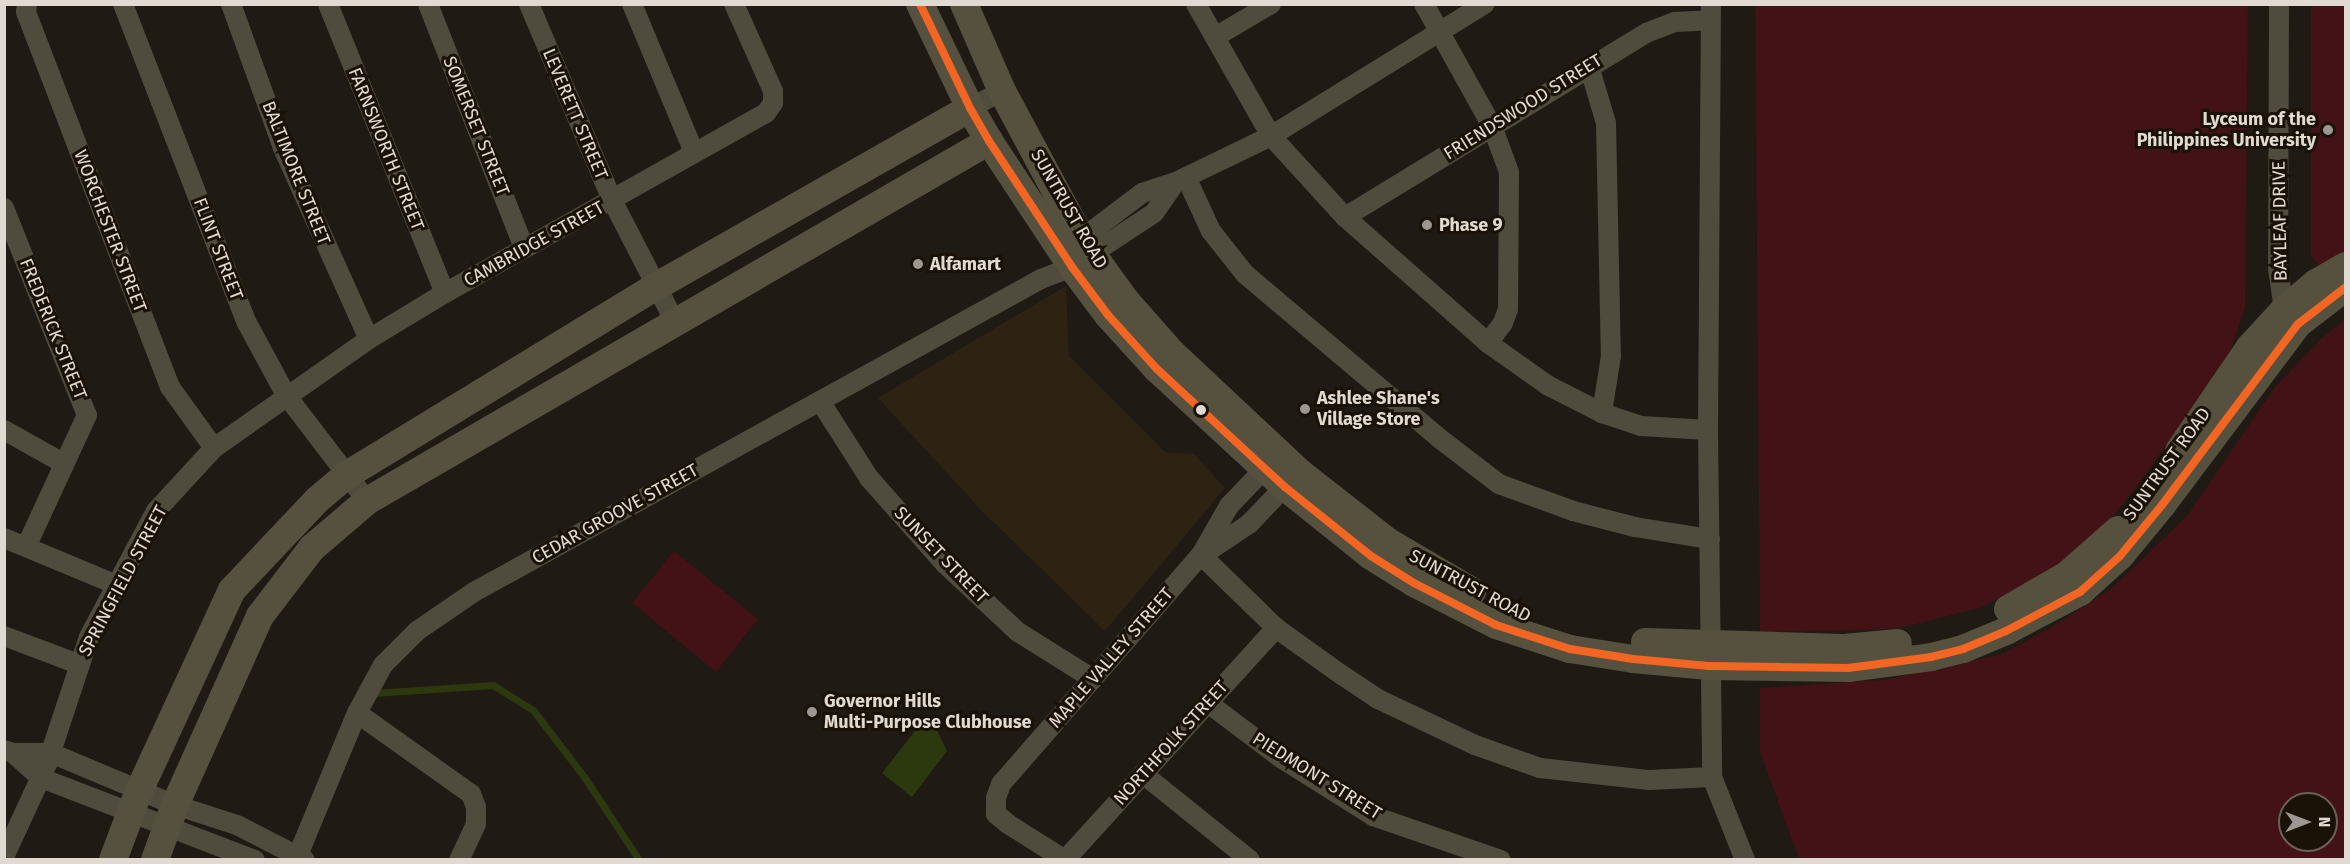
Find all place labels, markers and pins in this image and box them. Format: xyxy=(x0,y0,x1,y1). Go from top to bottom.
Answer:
place label: Lyceum of the Philippines University xyxy=(2137,109,2316,152)
marker: Lyceum of the Philippines University xyxy=(2321,123,2335,137)
place label: Phase 9 xyxy=(1439,214,1502,236)
marker: Phase 9 xyxy=(1420,218,1434,232)
place label: Alfamart xyxy=(930,253,1001,275)
marker: Alfamart xyxy=(911,257,925,271)
place label: Ashlee Shane's Village Store xyxy=(1317,388,1440,430)
marker: Ashlee Shane's Village Store xyxy=(1298,402,1312,416)
unlabelled marker xyxy=(1195,404,1207,416)
place label: Governor Hills Multi-Purpose Clubhouse xyxy=(824,691,1032,734)
marker: Governor Hills Multi-Purpose Clubhouse xyxy=(805,705,819,719)

